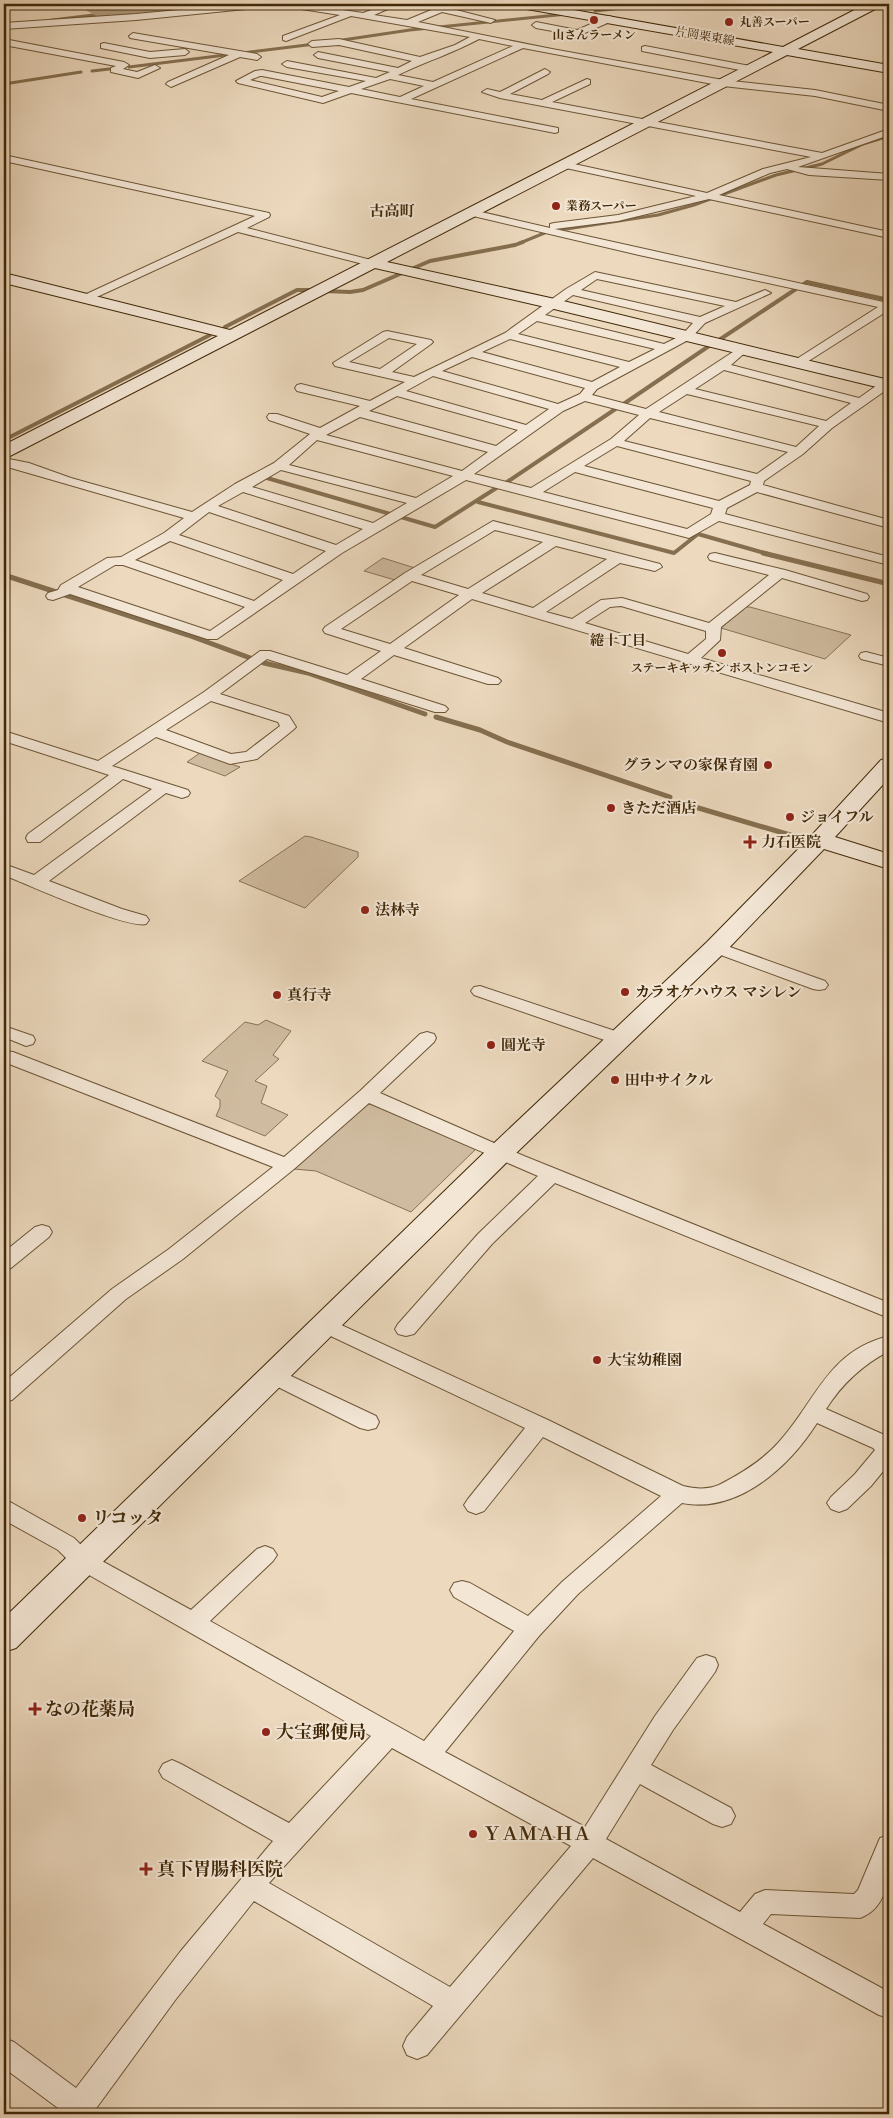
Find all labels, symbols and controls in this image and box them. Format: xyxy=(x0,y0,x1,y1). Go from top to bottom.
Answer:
marker: 山さんラーメン xyxy=(588,14,600,26)
place label: 丸善スーパー xyxy=(739,15,810,29)
marker: 丸善スーパー xyxy=(723,16,735,28)
street label: 片岡栗東線 xyxy=(674,24,736,48)
place label: 山さんラーメン xyxy=(552,29,636,42)
place label: 業務スーパー xyxy=(566,199,637,213)
marker: 業務スーパー xyxy=(550,200,562,212)
district label: 古高町 xyxy=(369,203,415,220)
district label: 綣十丁目 xyxy=(590,633,646,648)
marker: ステーキキッチン ボストンコモン xyxy=(716,647,728,659)
place label: ステーキキッチン ボストンコモン xyxy=(631,662,813,675)
place label: グランマの家保育園 xyxy=(623,757,758,774)
marker: グランマの家保育園 xyxy=(762,759,774,771)
place label: きただ酒店 xyxy=(621,800,696,817)
marker: きただ酒店 xyxy=(605,802,617,814)
place label: ジョイフル xyxy=(800,809,874,826)
marker: ジョイフル xyxy=(784,811,796,823)
place label: 力石医院 xyxy=(761,834,821,851)
marker: 力石医院 xyxy=(743,835,757,849)
place label: 法林寺 xyxy=(375,901,420,919)
marker: 法林寺 xyxy=(359,904,371,916)
place label: カラオケハウス マシレン xyxy=(635,984,802,1001)
marker: カラオケハウス マシレン xyxy=(619,986,631,998)
place label: 真行寺 xyxy=(287,987,332,1004)
marker: 真行寺 xyxy=(271,989,283,1001)
place label: 圓光寺 xyxy=(501,1037,546,1054)
marker: 圓光寺 xyxy=(485,1039,497,1051)
place label: 田中サイクル xyxy=(625,1072,713,1089)
marker: 田中サイクル xyxy=(609,1074,621,1086)
place label: 大宝幼稚園 xyxy=(607,1352,682,1369)
marker: 大宝幼稚園 xyxy=(591,1354,603,1366)
place label: リコッタ xyxy=(92,1509,163,1528)
marker: リコッタ xyxy=(76,1512,88,1524)
place label: なの花薬局 xyxy=(45,1699,135,1719)
marker: なの花薬局 xyxy=(29,1703,41,1715)
place label: 大宝郵便局 xyxy=(276,1722,366,1742)
marker: 大宝郵便局 xyxy=(260,1726,272,1738)
place label: ＹＡＭＡＨＡ xyxy=(483,1826,591,1844)
marker: ＹＡＭＡＨＡ xyxy=(467,1828,479,1840)
place label: 真下胃腸科医院 xyxy=(157,1859,283,1879)
marker: 真下胃腸科医院 xyxy=(139,1862,153,1876)

